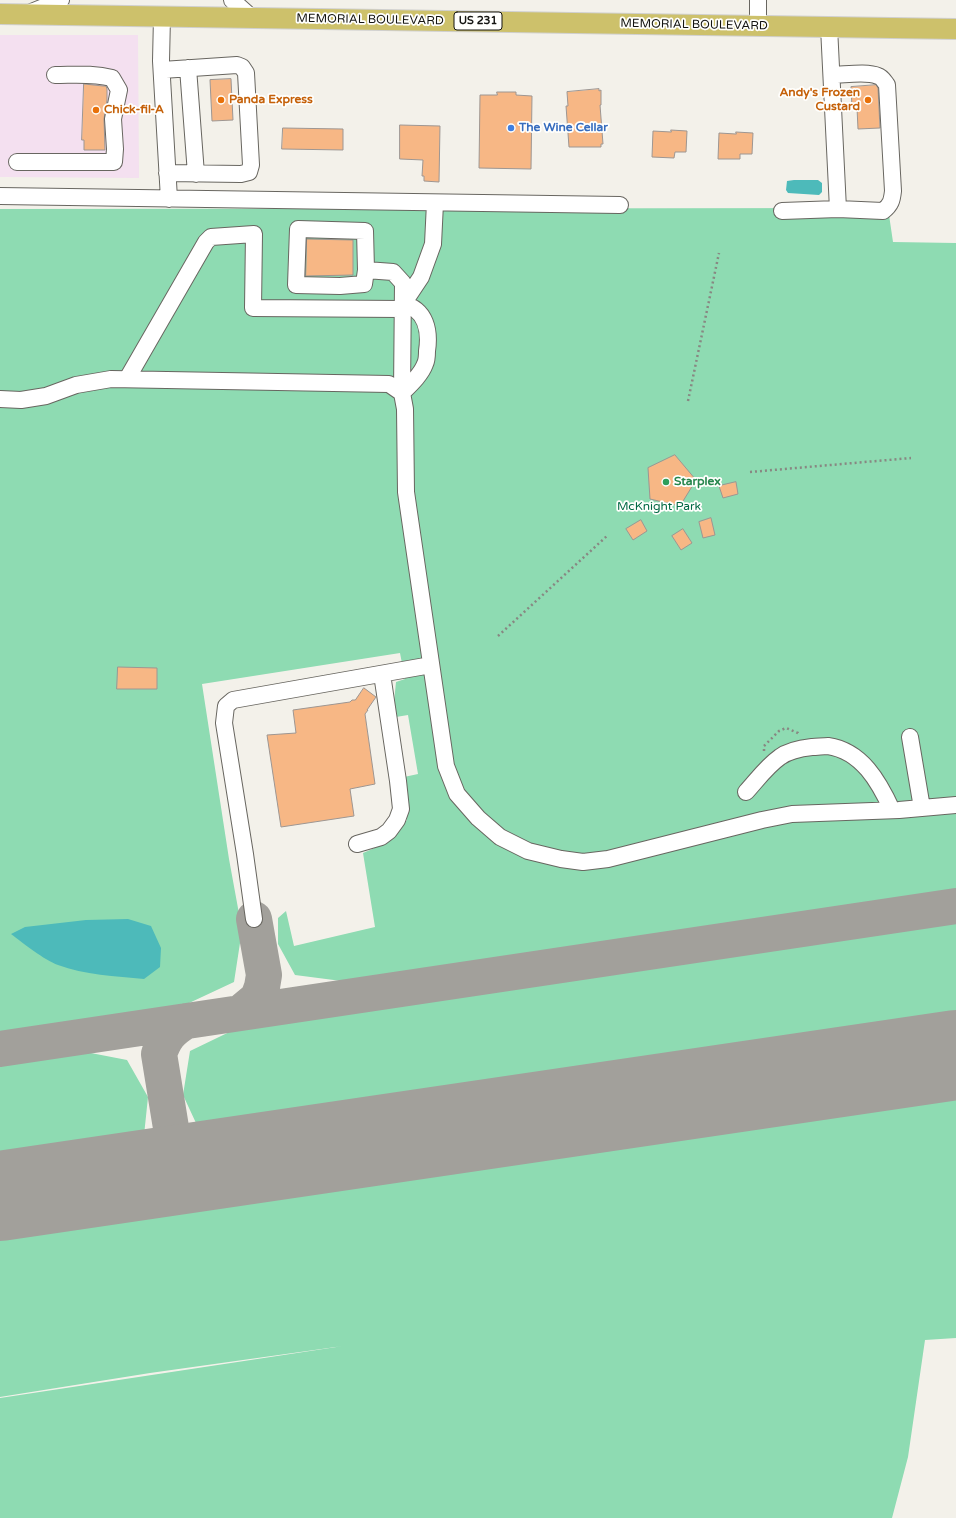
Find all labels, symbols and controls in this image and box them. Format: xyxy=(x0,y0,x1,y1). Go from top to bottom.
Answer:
street label: MEMORIAL BOULEVARD xyxy=(296,12,444,28)
road number: US 231 xyxy=(454,12,502,30)
street label: MEMORIAL BOULEVARD xyxy=(620,17,768,33)
place label: Andy's Frozen Custard xyxy=(779,86,860,114)
place label: Panda Express xyxy=(229,93,313,107)
marker: Panda Express xyxy=(216,95,226,105)
marker: Andy's Frozen Custard xyxy=(863,95,873,105)
place label: Chick-fil-A xyxy=(104,103,164,117)
marker: Chick-fil-A xyxy=(91,105,101,115)
place label: The Wine Cellar xyxy=(519,121,608,135)
marker: The Wine Cellar xyxy=(506,123,516,133)
place label: Starplex xyxy=(674,475,721,489)
marker: Starplex xyxy=(661,477,671,487)
park label: McKnight Park xyxy=(617,500,701,514)

